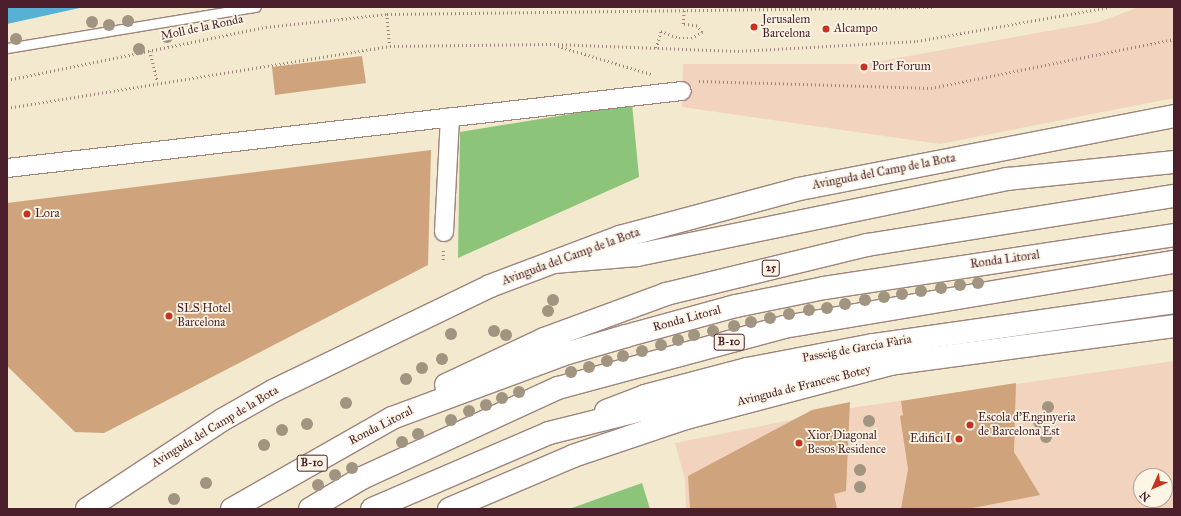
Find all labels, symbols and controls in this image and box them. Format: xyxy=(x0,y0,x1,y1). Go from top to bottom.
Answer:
street label: Moll de la Ronda xyxy=(159,12,245,44)
place label: Jerusalem Barcelona xyxy=(762,13,810,41)
marker: Jerusalem Barcelona xyxy=(749,22,759,32)
place label: Alcampo xyxy=(834,22,878,36)
marker: Alcampo xyxy=(821,24,831,34)
place label: Port Forum xyxy=(872,60,931,74)
marker: Port Forum xyxy=(859,62,869,72)
street label: Avinguda del Camp de la Bota xyxy=(811,151,957,193)
place label: Lora xyxy=(35,207,60,221)
marker: Lora xyxy=(22,209,32,219)
street label: Avinguda del Camp de la Bota xyxy=(500,225,642,289)
street label: Ronda Litoral xyxy=(969,248,1041,272)
road number: 25 xyxy=(761,259,781,277)
place label: SLS Hotel Barcelona xyxy=(177,302,231,330)
street label: Ronda Litoral xyxy=(651,303,723,335)
marker: SLS Hotel Barcelona xyxy=(164,311,174,321)
street label: Passeig de Garcia Fària xyxy=(801,332,913,366)
road number: B-10 xyxy=(713,333,745,351)
street label: Avinguda de Francesc Botey xyxy=(736,362,872,410)
street label: Avinguda del Camp de la Bota xyxy=(149,383,281,471)
street label: Ronda Litoral xyxy=(347,404,415,448)
place label: Escola d'Enginyeria de Barcelona Est xyxy=(978,411,1076,439)
marker: Escola d'Enginyeria de Barcelona Est xyxy=(965,420,975,430)
place label: Xior Diagonal Besos Residence xyxy=(807,429,886,457)
place label: Edifici I xyxy=(910,432,951,446)
marker: Edifici I xyxy=(954,434,964,444)
marker: Xior Diagonal Besos Residence xyxy=(794,438,804,448)
road number: B-10 xyxy=(296,454,328,472)
north arrow xyxy=(1133,468,1173,508)
text: N xyxy=(1137,488,1153,504)

